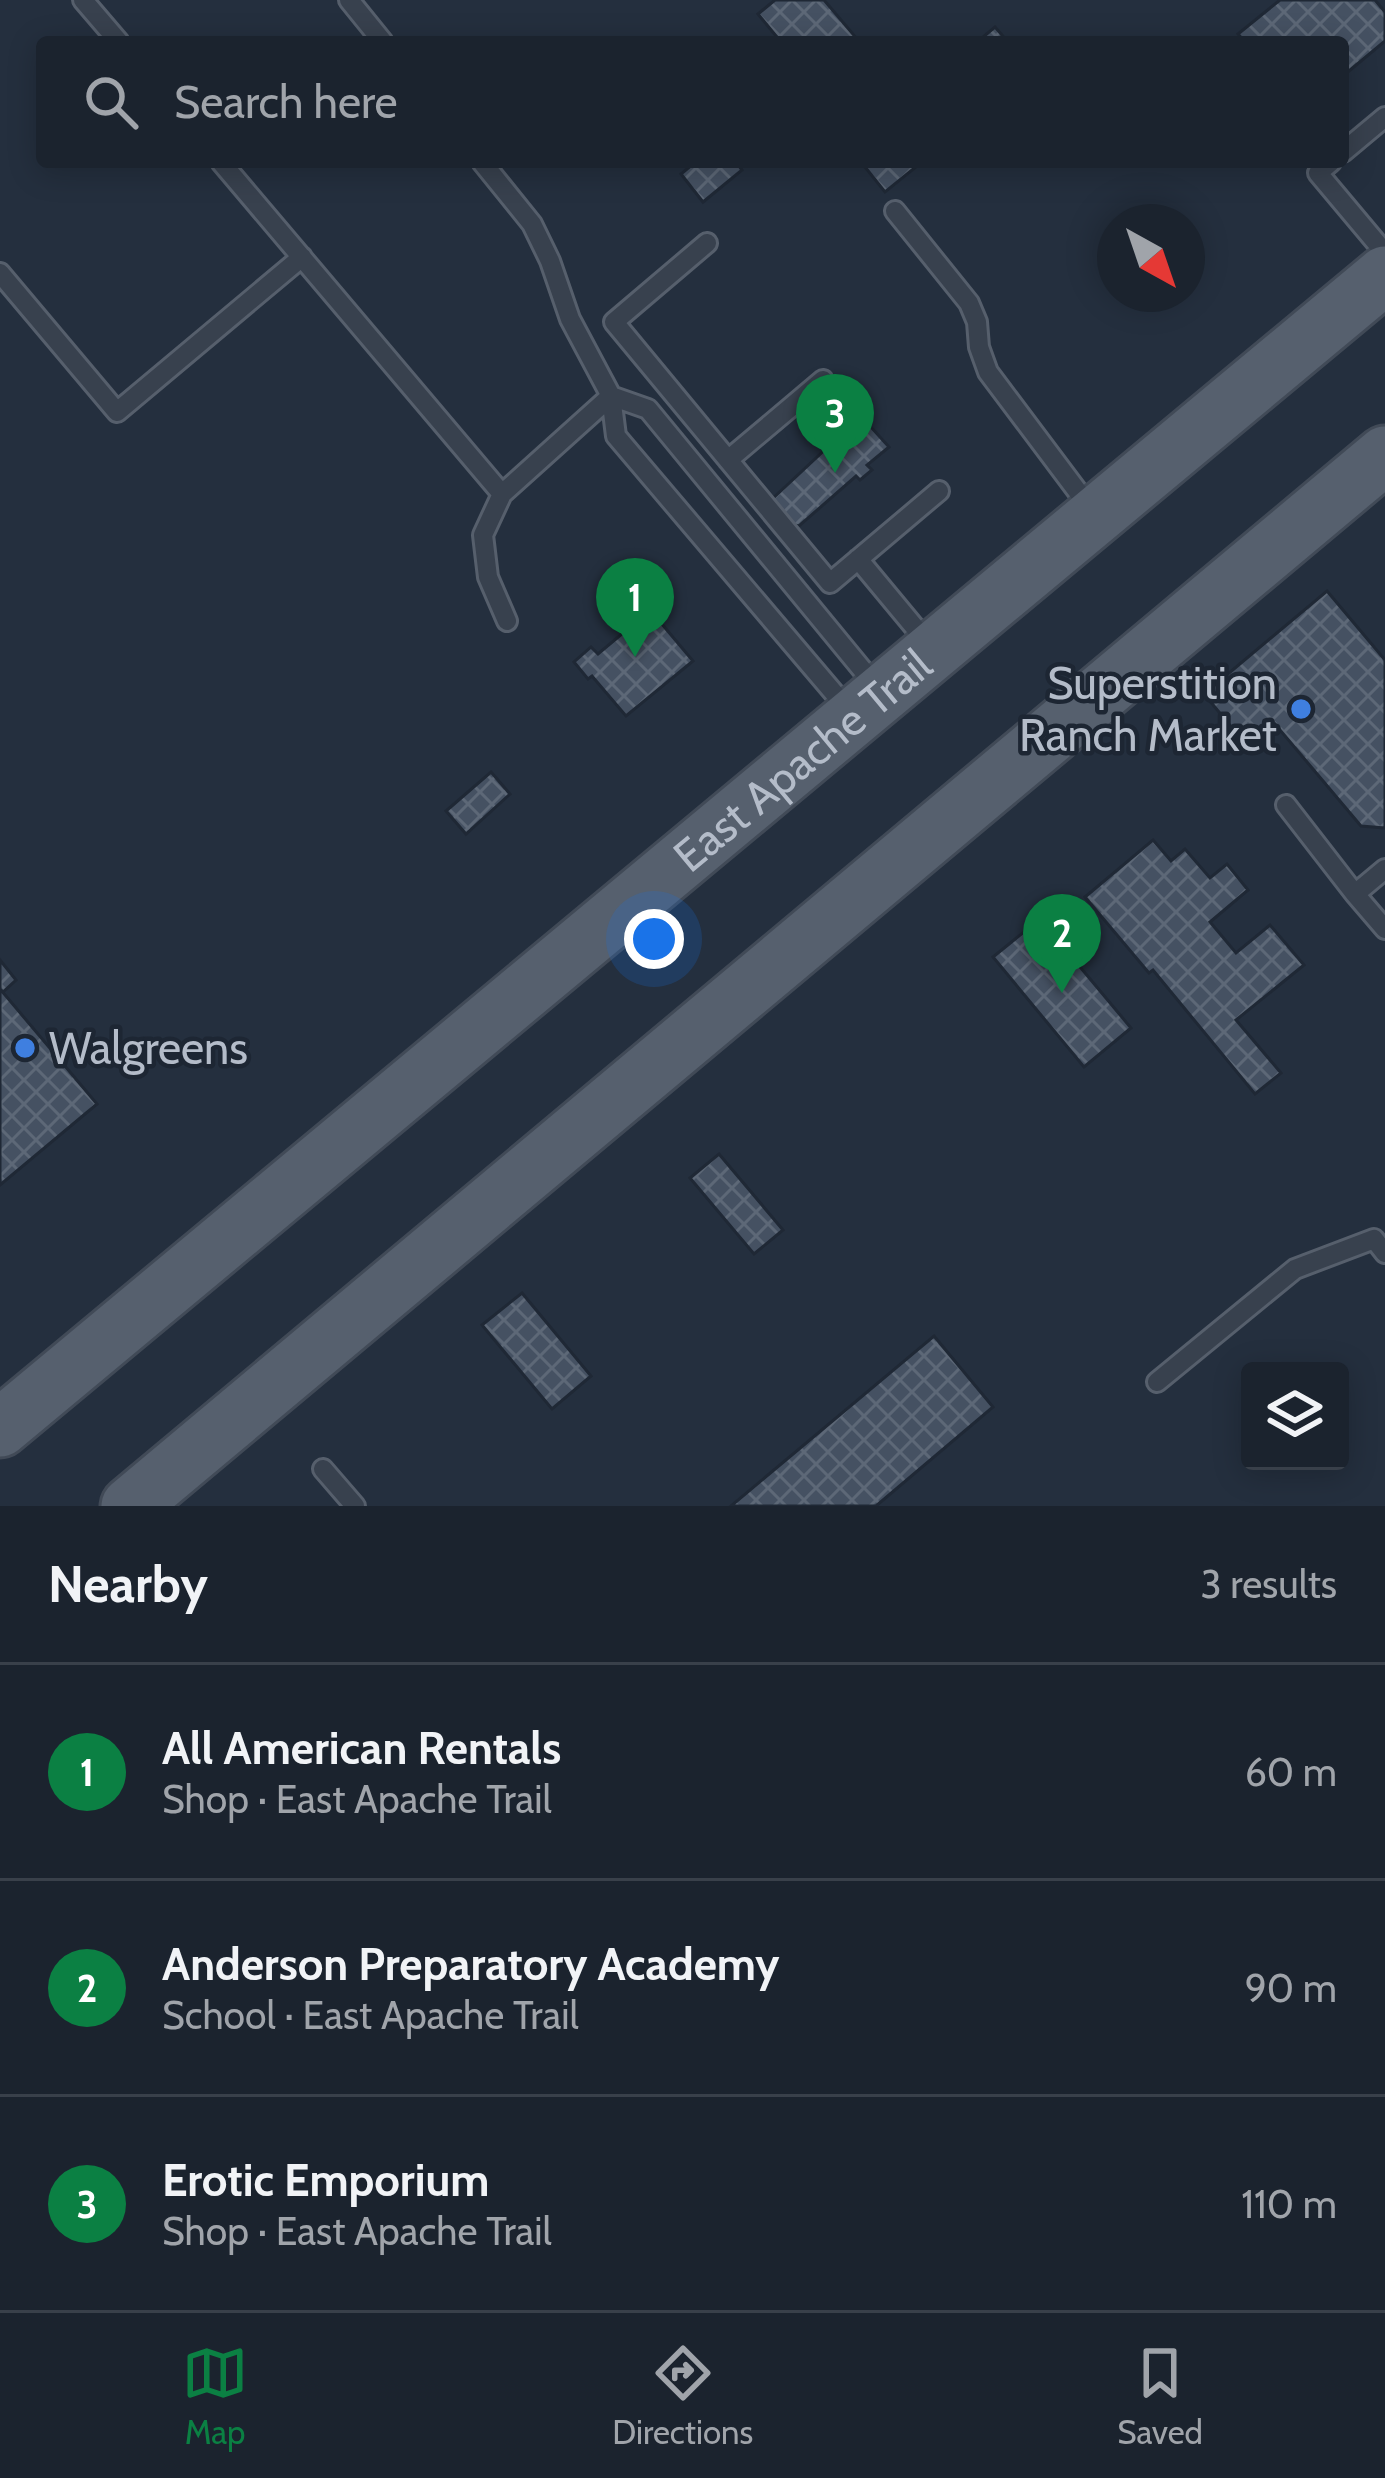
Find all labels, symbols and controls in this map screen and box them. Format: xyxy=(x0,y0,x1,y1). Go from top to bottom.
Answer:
search box xyxy=(36,36,1349,168)
icon: search xyxy=(78,69,144,135)
text: Search here xyxy=(174,75,398,129)
north arrow xyxy=(1097,204,1205,312)
pin: 3 xyxy=(796,374,874,473)
pin: 1 xyxy=(596,558,674,657)
street label: East Apache Trail xyxy=(663,637,942,883)
place label: Superstition Ranch Market xyxy=(1019,656,1277,762)
marker: Superstition Ranch Market xyxy=(1288,696,1314,722)
pin: 2 xyxy=(1023,894,1101,993)
your location xyxy=(624,909,684,969)
place label: Walgreens xyxy=(49,1021,248,1075)
marker: Walgreens xyxy=(12,1035,38,1061)
map controls xyxy=(1241,1362,1349,1470)
button: layers xyxy=(1241,1362,1349,1470)
text: Nearby xyxy=(48,1553,208,1615)
text: 3 results xyxy=(1200,1560,1337,1608)
text: All American Rentals xyxy=(162,1721,561,1775)
text: 1 xyxy=(80,1748,94,1796)
text: 60 m xyxy=(1245,1748,1337,1796)
text: Shop · East Apache Trail xyxy=(162,1775,552,1823)
text: Anderson Preparatory Academy xyxy=(162,1937,779,1991)
text: 2 xyxy=(77,1964,97,2012)
text: 90 m xyxy=(1245,1964,1337,2012)
text: School · East Apache Trail xyxy=(162,1991,579,2039)
text: Erotic Emporium xyxy=(162,2153,489,2207)
text: 3 xyxy=(76,2180,98,2228)
text: 110 m xyxy=(1241,2180,1337,2228)
text: Shop · East Apache Trail xyxy=(162,2207,552,2255)
tab: Map xyxy=(182,2340,248,2452)
tab: Directions xyxy=(612,2340,753,2452)
tab: Saved xyxy=(1117,2340,1203,2452)

